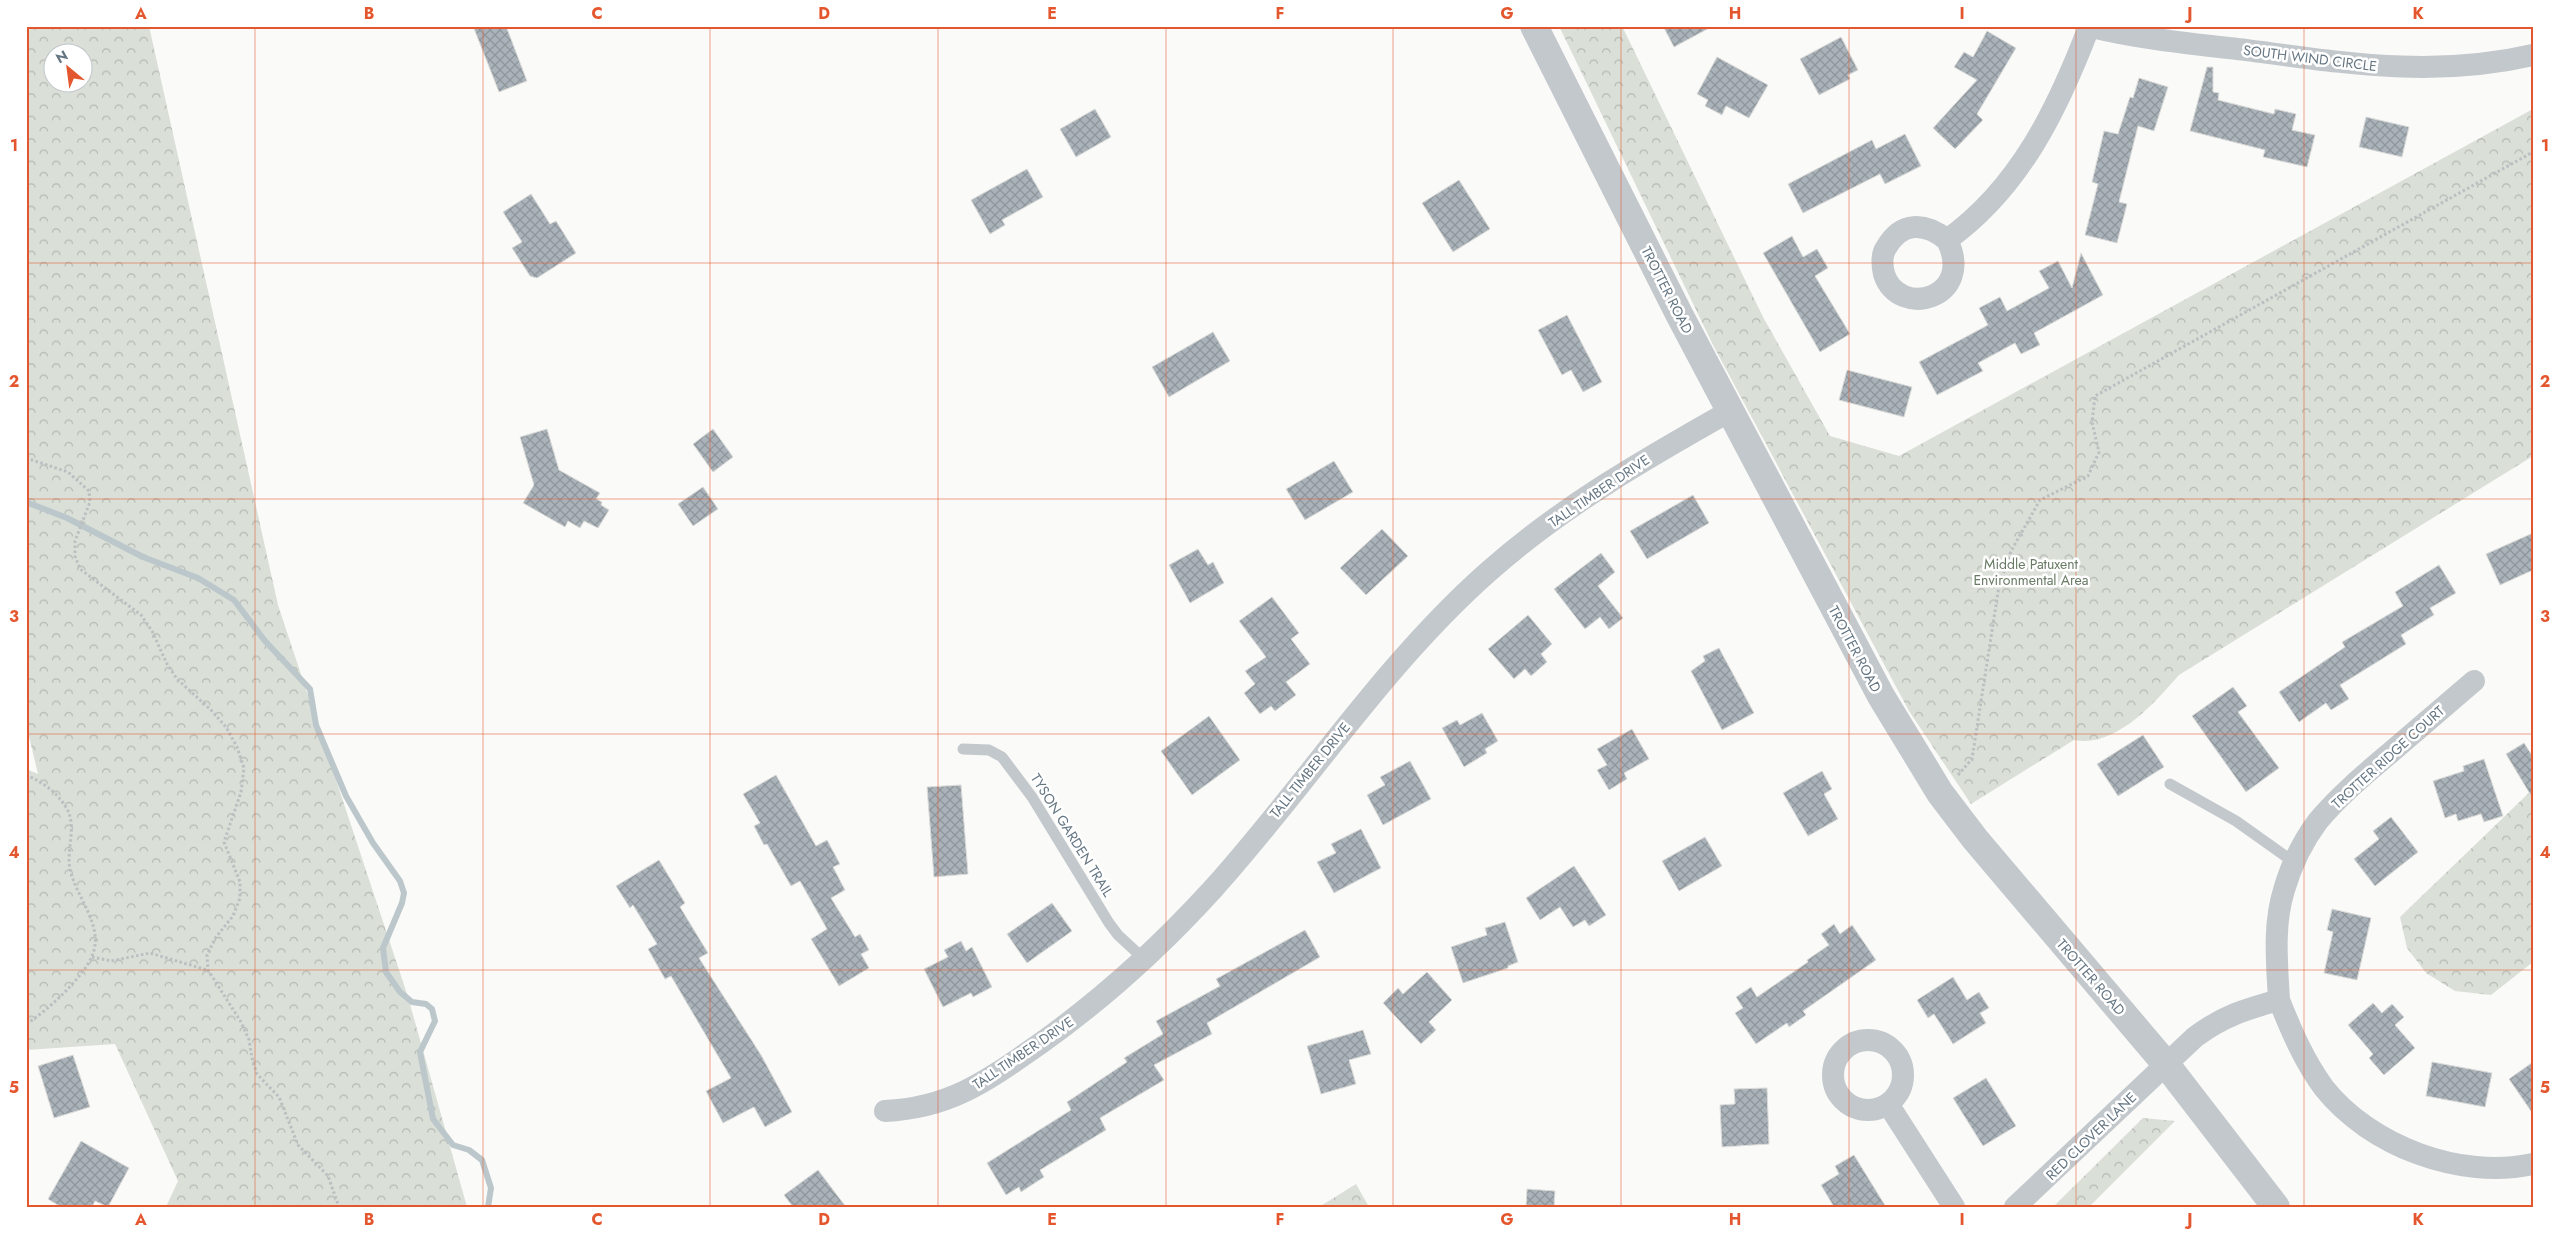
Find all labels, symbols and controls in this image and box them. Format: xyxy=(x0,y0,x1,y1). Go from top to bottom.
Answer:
text: A xyxy=(134,2,147,25)
text: B xyxy=(364,2,374,25)
text: C xyxy=(591,2,603,25)
text: D xyxy=(818,2,830,25)
text: E xyxy=(1047,2,1057,25)
text: F xyxy=(1276,2,1284,25)
text: G xyxy=(1500,2,1514,25)
text: H xyxy=(1729,2,1741,25)
text: I xyxy=(1959,2,1965,25)
text: J xyxy=(2184,2,2193,25)
text: K xyxy=(2412,2,2424,25)
street label: SOUTH WIND CIRCLE xyxy=(2242,40,2378,76)
north arrow xyxy=(42,42,92,92)
text: N xyxy=(52,45,71,68)
text: 1 xyxy=(10,134,18,157)
text: 1 xyxy=(2541,134,2549,157)
street label: TROTTER ROAD xyxy=(1636,243,1698,337)
text: 2 xyxy=(9,370,19,393)
text: 2 xyxy=(2540,370,2550,393)
street label: TALL TIMBER DRIVE xyxy=(1545,450,1653,532)
park label: Middle Patuxent Environmental Area xyxy=(1973,554,2089,590)
street label: TROTTER ROAD xyxy=(1824,602,1886,696)
text: 3 xyxy=(9,605,19,628)
text: 3 xyxy=(2540,605,2550,628)
street label: TROTTER RIDGE COURT xyxy=(2327,701,2449,813)
street label: TALL TIMBER DRIVE xyxy=(1265,718,1355,822)
street label: TYSON GARDEN TRAIL xyxy=(1026,770,1118,901)
text: 4 xyxy=(8,841,20,864)
text: 4 xyxy=(2539,841,2551,864)
street label: TROTTER ROAD xyxy=(2052,934,2130,1020)
street label: TALL TIMBER DRIVE xyxy=(969,1012,1077,1094)
text: 5 xyxy=(9,1076,19,1099)
text: 5 xyxy=(2540,1076,2550,1099)
street label: RED CLOVER LANE xyxy=(2041,1088,2141,1184)
text: A xyxy=(134,1208,147,1231)
text: B xyxy=(364,1208,374,1231)
text: C xyxy=(591,1208,603,1231)
text: D xyxy=(818,1208,830,1231)
text: E xyxy=(1047,1208,1057,1231)
text: F xyxy=(1276,1208,1284,1231)
text: G xyxy=(1500,1208,1514,1231)
text: H xyxy=(1729,1208,1741,1231)
text: I xyxy=(1959,1208,1965,1231)
text: J xyxy=(2184,1208,2193,1231)
text: K xyxy=(2412,1208,2424,1231)

